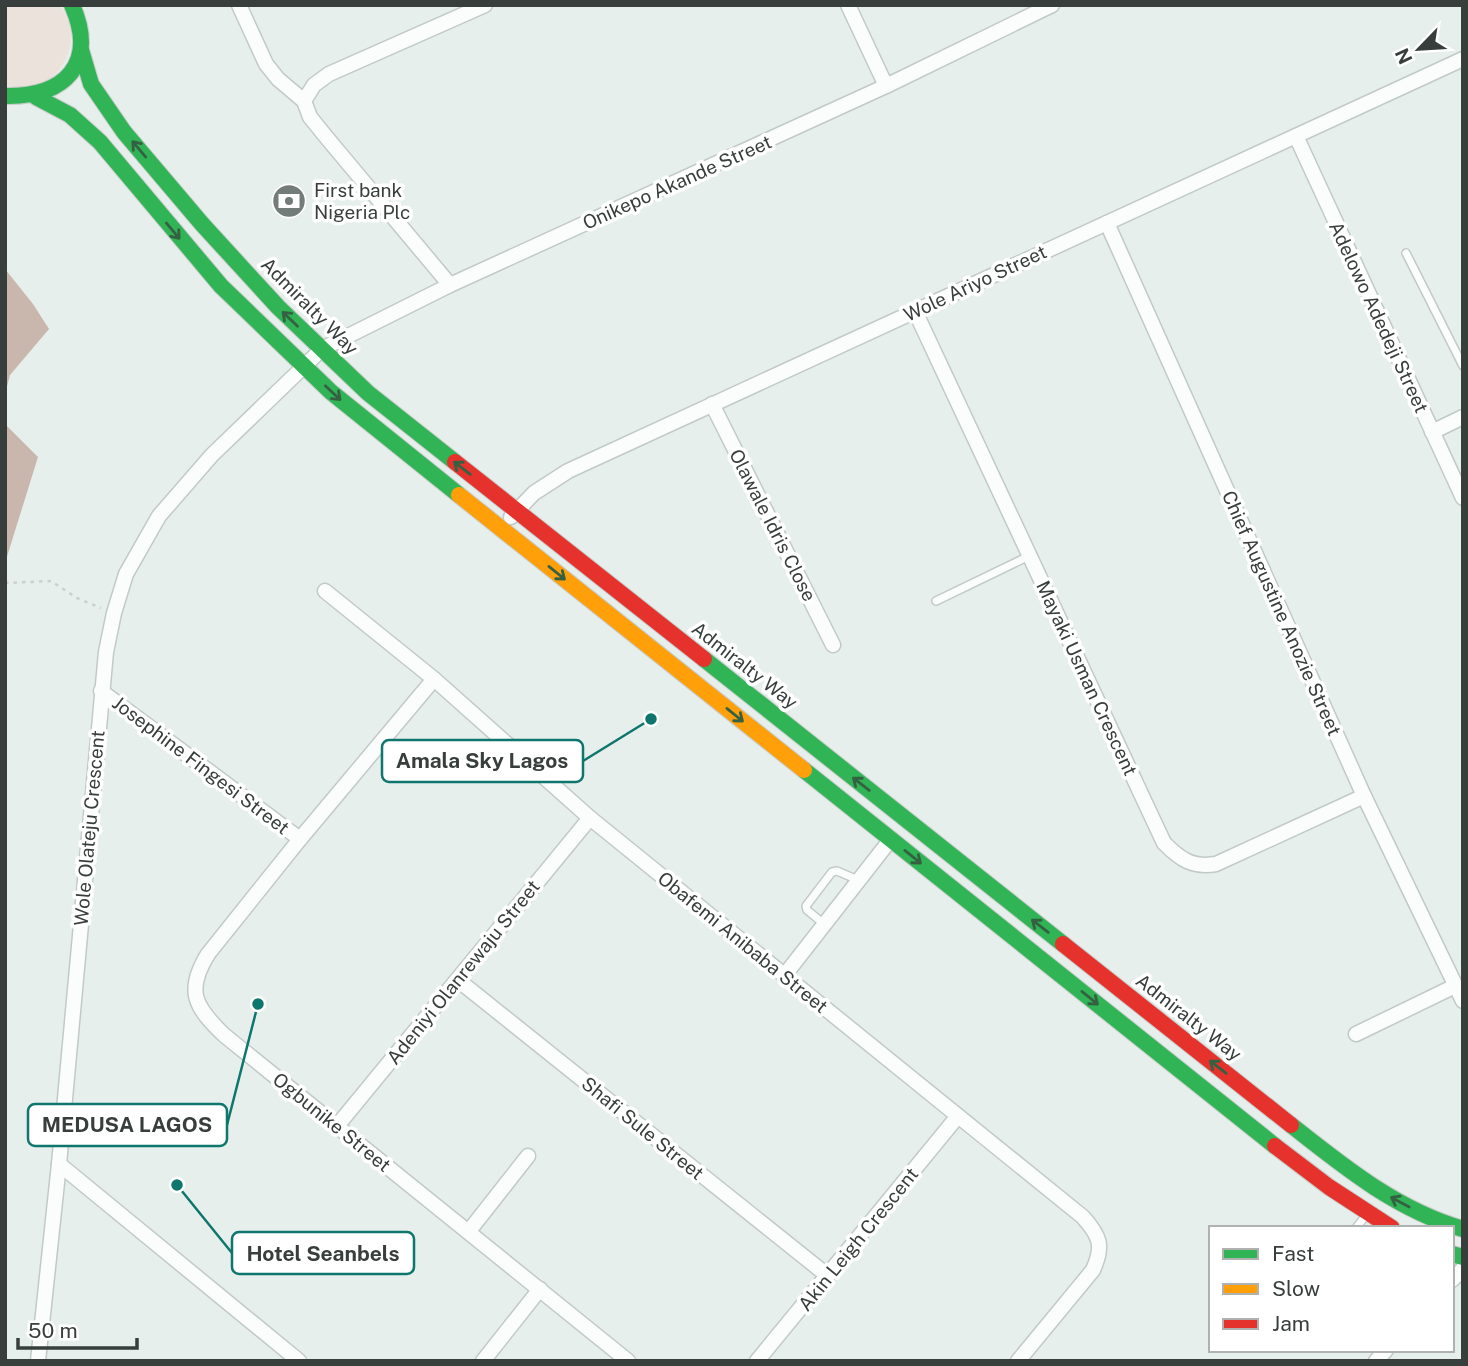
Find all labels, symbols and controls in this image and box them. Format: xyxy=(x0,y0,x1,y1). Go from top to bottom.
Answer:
north arrow xyxy=(1384,14,1454,84)
text: N xyxy=(1390,45,1417,68)
street label: Onikepo Akande Street xyxy=(579,130,775,234)
one-way arrow xyxy=(131,141,147,159)
place label: First bank Nigeria Plc xyxy=(314,179,410,223)
bank icon: First bank Nigeria Plc xyxy=(270,182,308,220)
street label: Adelowo Adedeji Street xyxy=(1325,218,1433,416)
one-way arrow xyxy=(165,222,181,240)
street label: Wole Ariyo Street xyxy=(900,240,1050,326)
street label: Admiralty Way xyxy=(257,253,363,359)
one-way arrow xyxy=(282,311,299,328)
one-way arrow xyxy=(324,384,341,401)
street label: Olawale Idris Close xyxy=(725,445,821,605)
one-way arrow xyxy=(454,460,472,475)
street label: Chief Augustine Anozie Street xyxy=(1218,487,1346,739)
one-way arrow xyxy=(547,565,565,581)
street label: Mayaki Usman Crescent xyxy=(1032,577,1142,779)
street label: Admiralty Way xyxy=(688,617,802,713)
street label: Josephine Fingesi Street xyxy=(108,691,294,839)
one-way arrow xyxy=(725,707,743,722)
street label: Wole Olateju Crescent xyxy=(69,729,109,927)
callout: Amala Sky Lagos xyxy=(382,740,583,782)
text: Amala Sky Lagos xyxy=(396,748,568,773)
one-way arrow xyxy=(853,776,871,792)
one-way arrow xyxy=(903,849,921,864)
street label: Obafemi Anibaba Street xyxy=(654,867,832,1017)
street label: Adeniyi Olanrewaju Street xyxy=(382,875,544,1069)
one-way arrow xyxy=(1031,918,1049,933)
street label: Admiralty Way xyxy=(1132,969,1246,1065)
one-way arrow xyxy=(1081,991,1099,1006)
one-way arrow xyxy=(1209,1059,1227,1075)
street label: Ogbunike Street xyxy=(269,1068,395,1176)
street label: Shafi Sule Street xyxy=(578,1072,708,1184)
callout: MEDUSA LAGOS xyxy=(28,1104,227,1146)
text: MEDUSA LAGOS xyxy=(42,1112,212,1137)
street label: Akin Leigh Crescent xyxy=(794,1163,922,1315)
one-way arrow xyxy=(1390,1195,1411,1209)
legend xyxy=(1209,1226,1454,1352)
callout: Hotel Seanbels xyxy=(232,1232,414,1274)
text: Hotel Seanbels xyxy=(246,1241,400,1266)
text: Fast xyxy=(1272,1241,1314,1266)
text: Slow xyxy=(1272,1276,1320,1301)
scale bar xyxy=(18,1306,136,1350)
text: Jam xyxy=(1272,1311,1310,1336)
text: 50 m xyxy=(28,1318,78,1343)

